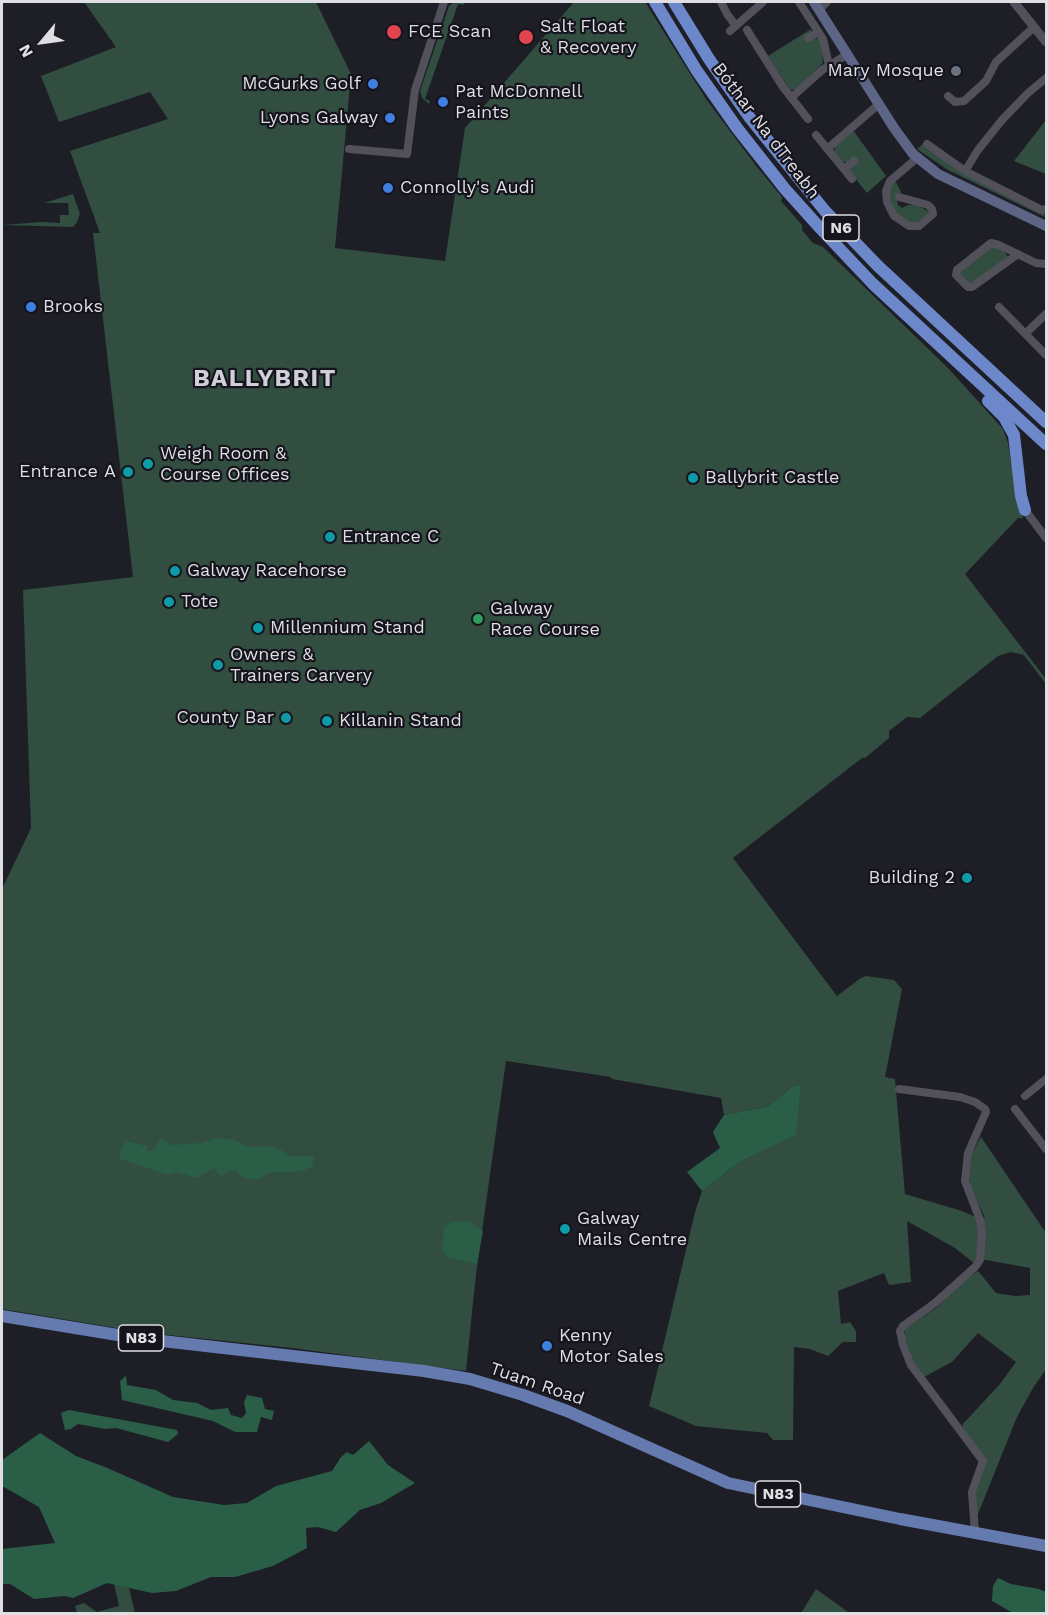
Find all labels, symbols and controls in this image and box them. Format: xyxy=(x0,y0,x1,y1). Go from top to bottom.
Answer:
north arrow xyxy=(12,12,72,72)
place label: Salt Float & Recovery xyxy=(540,16,637,58)
place label: FCE Scan xyxy=(408,21,492,43)
marker: FCE Scan xyxy=(385,23,403,41)
marker: Salt Float & Recovery xyxy=(517,28,535,46)
text: N xyxy=(15,41,37,61)
street label: Bóthar Na dTreabh xyxy=(708,59,824,203)
place label: Mary Mosque xyxy=(827,60,944,82)
marker: Mary Mosque xyxy=(949,64,963,78)
place label: McGurks Golf xyxy=(242,73,361,95)
marker: McGurks Golf xyxy=(366,77,380,91)
place label: Pat McDonnell Paints xyxy=(455,81,582,124)
marker: Pat McDonnell Paints xyxy=(436,95,450,109)
place label: Lyons Galway xyxy=(260,107,378,129)
marker: Lyons Galway xyxy=(383,111,397,125)
place label: Connolly's Audi xyxy=(400,177,535,199)
marker: Connolly's Audi xyxy=(381,181,395,195)
road number: N6 xyxy=(823,215,859,241)
place label: Brooks xyxy=(43,296,103,318)
marker: Brooks xyxy=(24,300,38,314)
district label: BALLYBRIT xyxy=(193,365,337,393)
place label: Weigh Room & Course Offices xyxy=(160,443,290,486)
marker: Weigh Room & Course Offices xyxy=(141,457,155,471)
place label: Entrance A xyxy=(19,461,116,483)
marker: Entrance A xyxy=(121,465,135,479)
place label: Ballybrit Castle xyxy=(705,467,839,489)
marker: Ballybrit Castle xyxy=(686,471,700,485)
place label: Entrance C xyxy=(342,526,439,548)
marker: Entrance C xyxy=(323,530,337,544)
place label: Galway Racehorse xyxy=(187,560,347,582)
marker: Galway Racehorse xyxy=(168,564,182,578)
place label: Tote xyxy=(181,591,218,613)
marker: Tote xyxy=(162,595,176,609)
place label: Galway Race Course xyxy=(490,598,600,640)
marker: Galway Race Course xyxy=(471,612,485,626)
place label: Millennium Stand xyxy=(270,617,425,639)
marker: Millennium Stand xyxy=(251,621,265,635)
place label: Owners & Trainers Carvery xyxy=(230,644,372,686)
marker: Owners & Trainers Carvery xyxy=(211,658,225,672)
place label: County Bar xyxy=(176,707,274,729)
place label: Killanin Stand xyxy=(339,710,462,732)
marker: County Bar xyxy=(279,711,293,725)
marker: Killanin Stand xyxy=(320,714,334,728)
place label: Building 2 xyxy=(868,867,955,889)
marker: Building 2 xyxy=(960,871,974,885)
place label: Galway Mails Centre xyxy=(577,1208,687,1250)
marker: Galway Mails Centre xyxy=(558,1222,572,1236)
road number: N83 xyxy=(118,1325,164,1351)
place label: Kenny Motor Sales xyxy=(559,1325,664,1368)
marker: Kenny Motor Sales xyxy=(540,1339,554,1353)
street label: Tuam Road xyxy=(487,1358,587,1410)
road number: N83 xyxy=(756,1481,800,1507)

